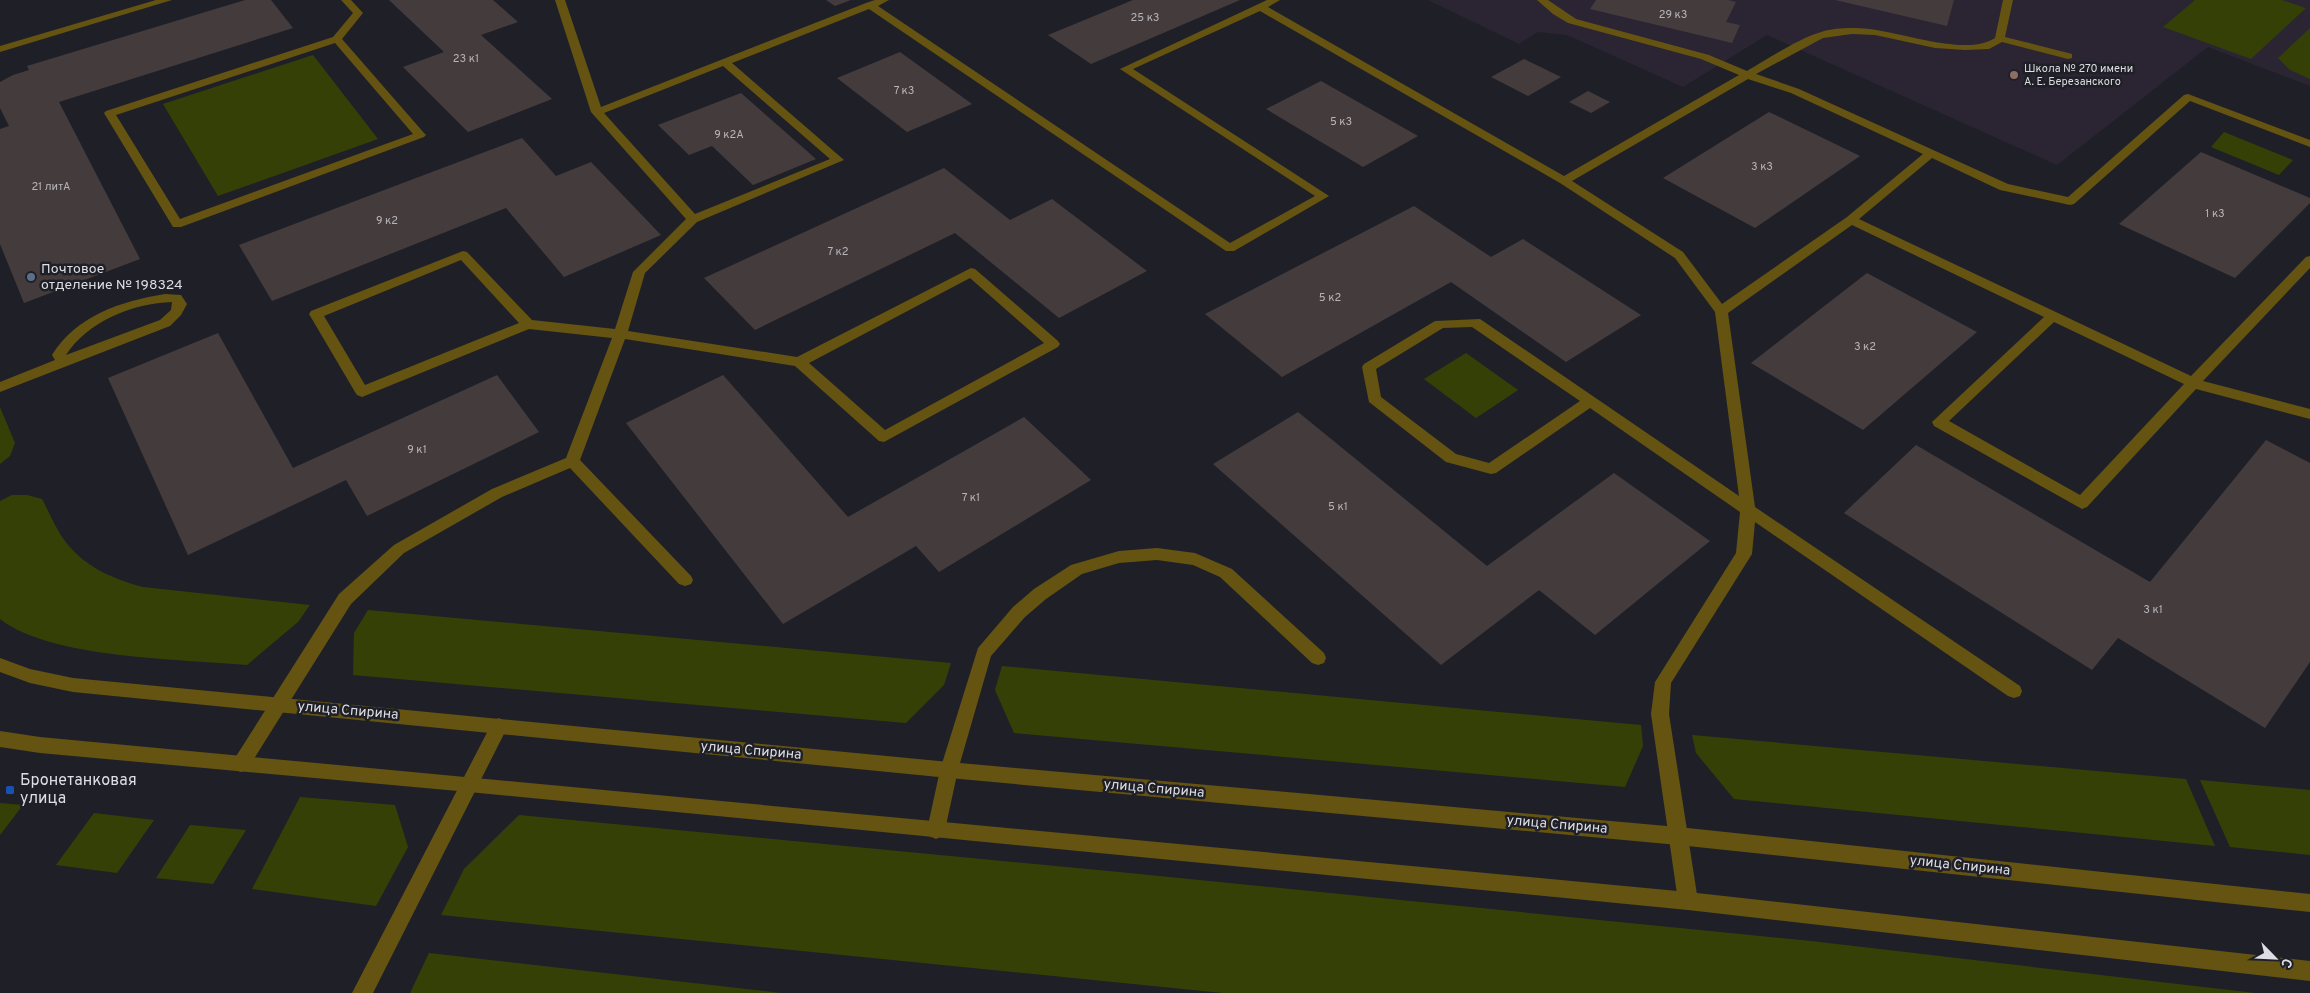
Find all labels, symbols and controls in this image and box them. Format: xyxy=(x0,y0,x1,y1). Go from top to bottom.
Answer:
house number: 29 к3 xyxy=(1659,8,1687,22)
house number: 25 к3 xyxy=(1131,11,1159,25)
house number: 23 к1 xyxy=(453,52,479,66)
place label: Школа № 270 имени А. Е. Березанского xyxy=(2024,62,2133,89)
marker: Школа № 270 имени А. Е. Березанского xyxy=(2008,69,2020,81)
house number: 7 к3 xyxy=(894,84,914,98)
house number: 5 к3 xyxy=(1330,115,1352,129)
house number: 9 к2А xyxy=(714,128,744,142)
house number: 3 к3 xyxy=(1751,160,1773,174)
house number: 21 литА xyxy=(31,180,71,194)
house number: 1 к3 xyxy=(2205,207,2225,221)
house number: 9 к2 xyxy=(376,214,398,228)
house number: 7 к2 xyxy=(828,245,848,259)
place label: Почтовое отделение № 198324 xyxy=(41,261,183,294)
marker: Почтовое отделение № 198324 xyxy=(25,271,37,283)
house number: 5 к2 xyxy=(1319,291,1341,305)
house number: 3 к2 xyxy=(1854,340,1876,354)
house number: 9 к1 xyxy=(407,443,427,457)
house number: 7 к1 xyxy=(962,491,980,505)
house number: 5 к1 xyxy=(1328,500,1348,514)
house number: 3 к1 xyxy=(2143,603,2163,617)
street label: улица Спирина xyxy=(297,698,399,724)
street label: улица Спирина xyxy=(700,738,802,764)
place label: Бронетанковая улица xyxy=(20,771,137,809)
street label: улица Спирина xyxy=(1103,776,1205,802)
marker: Бронетанковая улица xyxy=(4,784,16,796)
street label: улица Спирина xyxy=(1506,812,1608,838)
street label: улица Спирина xyxy=(1909,852,2011,880)
north arrow xyxy=(2250,933,2300,983)
text: С xyxy=(2276,955,2295,970)

